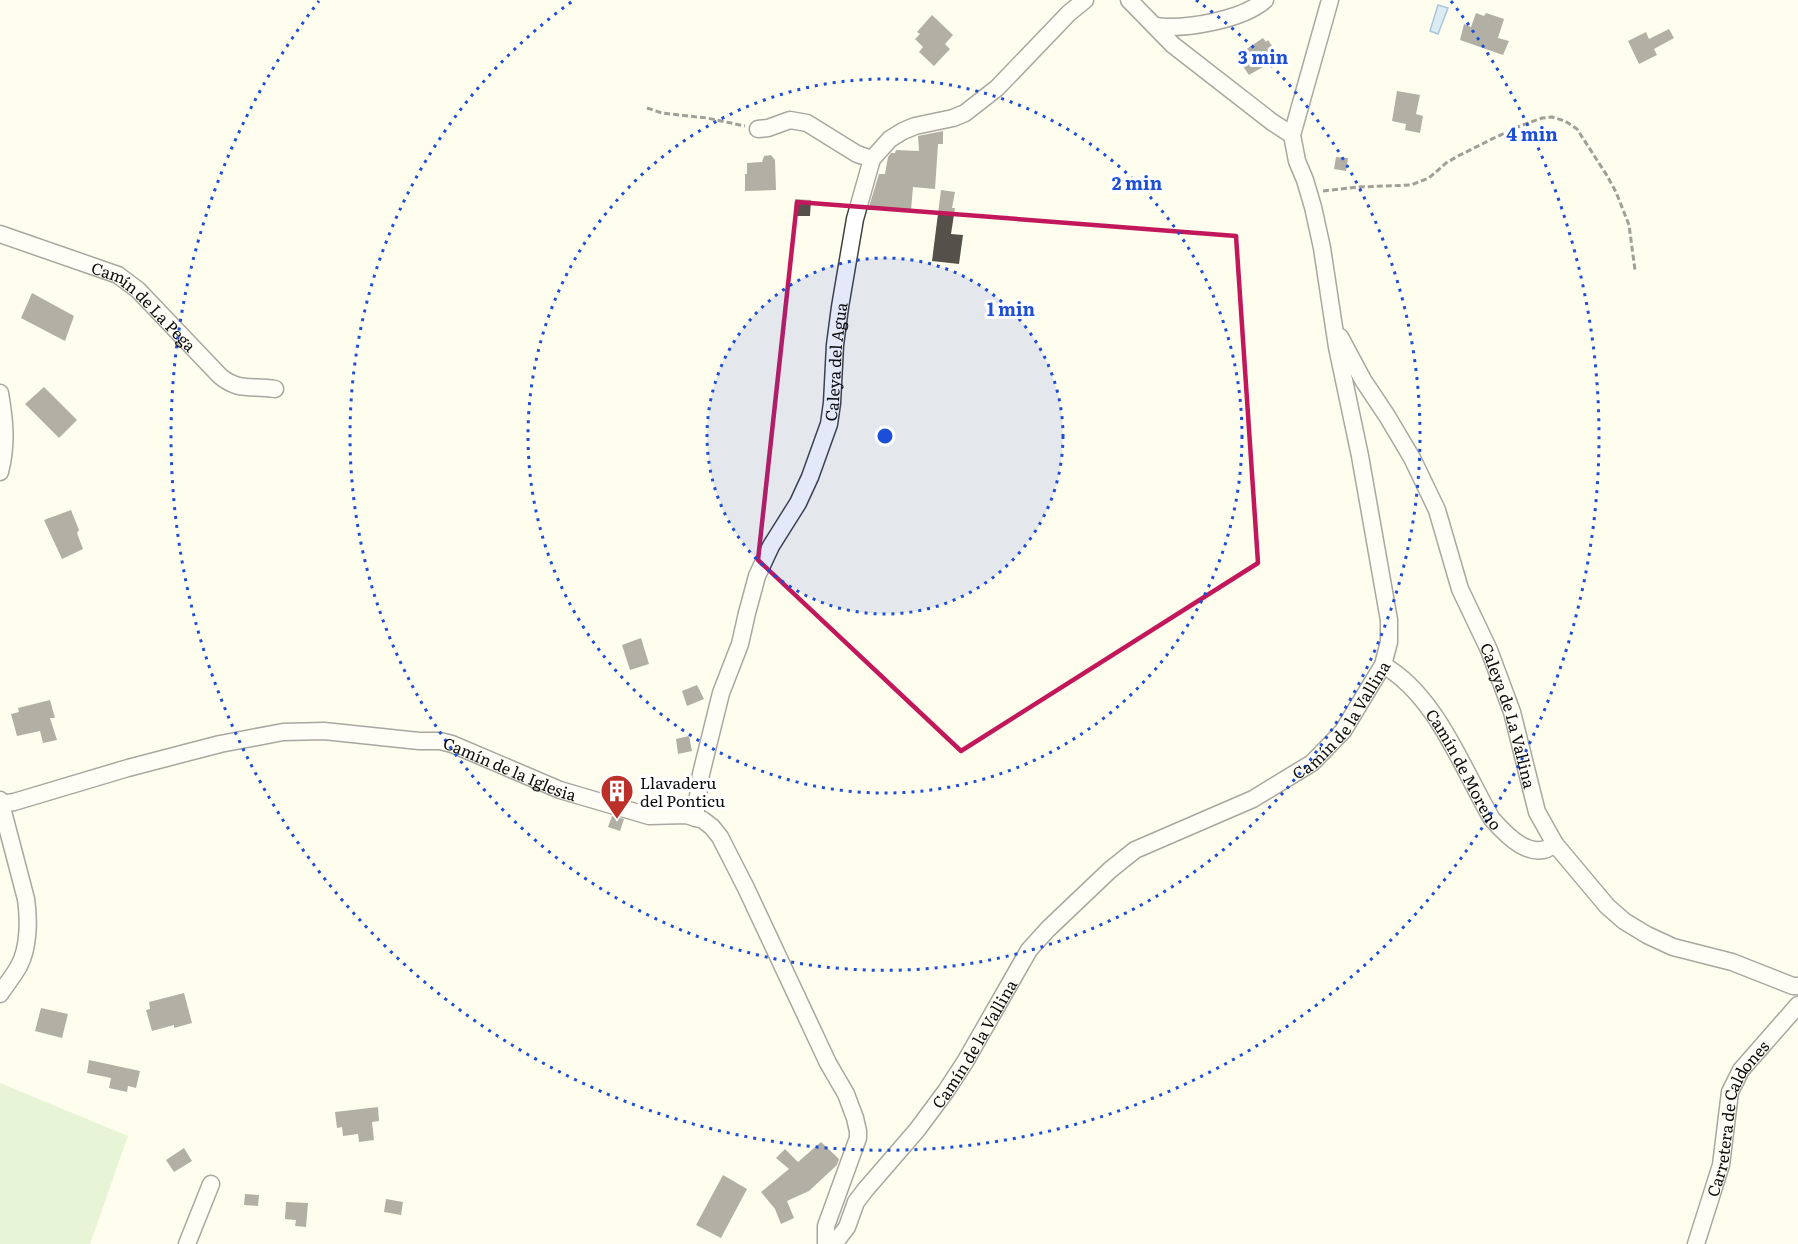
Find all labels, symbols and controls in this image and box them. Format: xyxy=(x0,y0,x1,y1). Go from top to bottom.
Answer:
text: 3 min xyxy=(1238,43,1289,70)
text: 4 min xyxy=(1506,120,1558,147)
text: 2 min xyxy=(1112,169,1163,196)
street label: Camín de La Pega xyxy=(88,255,202,357)
text: 1 min xyxy=(987,295,1036,322)
street label: Caleya del Agua xyxy=(818,300,853,423)
centre of rings xyxy=(875,426,895,446)
street label: Caleya de La Vallina xyxy=(1475,638,1543,791)
street label: Camín de la Vallina xyxy=(1287,655,1395,785)
street label: Camín de Moreno xyxy=(1421,703,1508,835)
street label: Camín de la Iglesia xyxy=(441,730,580,806)
place label: Llavaderu del Ponticu xyxy=(640,770,725,812)
building icon: Llavaderu del Ponticu xyxy=(599,773,635,820)
street label: Camín de la Vallina xyxy=(925,974,1022,1113)
street label: Carretera de Caldones xyxy=(1700,1035,1774,1200)

